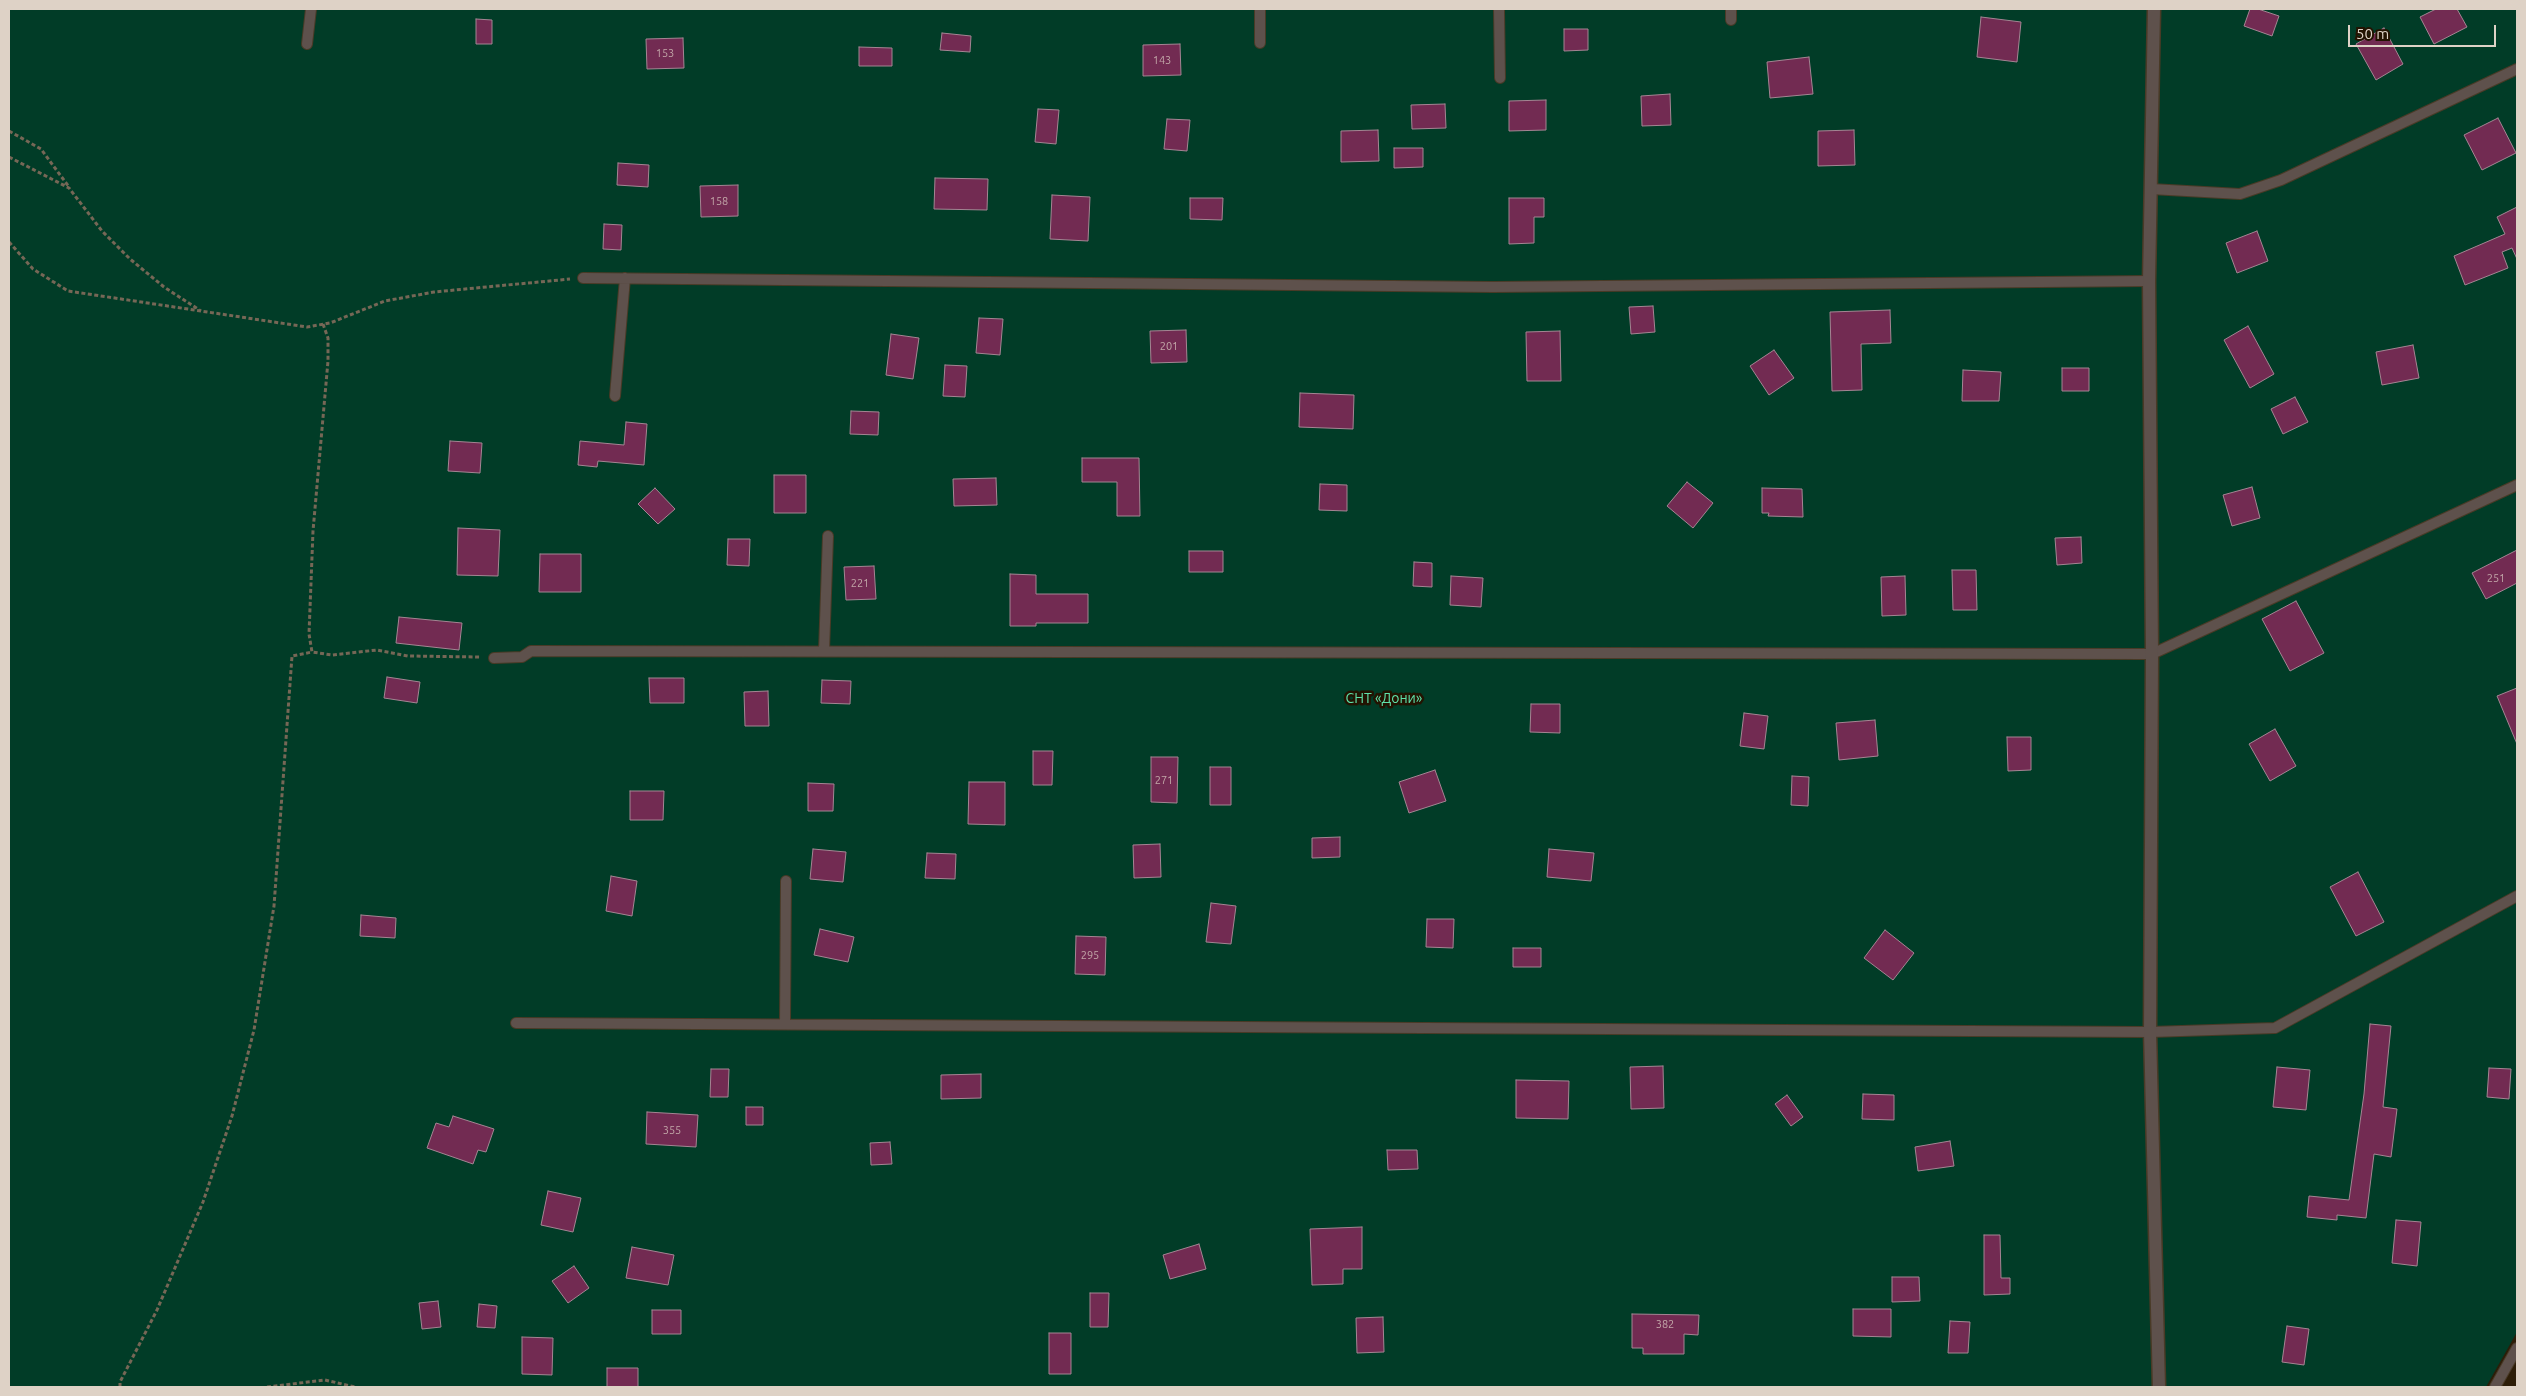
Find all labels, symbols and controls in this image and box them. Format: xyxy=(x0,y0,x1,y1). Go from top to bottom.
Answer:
scale bar xyxy=(2351,15,2498,47)
text: 50 m xyxy=(2356,25,2389,42)
house number: 153 xyxy=(656,46,674,60)
house number: 143 xyxy=(1153,53,1171,67)
house number: 158 xyxy=(710,194,728,208)
house number: 201 xyxy=(1160,339,1178,353)
house number: 251 xyxy=(2487,571,2505,585)
house number: 221 xyxy=(851,576,869,590)
park label: СНТ «Дони» xyxy=(1346,690,1422,706)
house number: 271 xyxy=(1155,773,1173,787)
house number: 295 xyxy=(1081,948,1099,962)
house number: 355 xyxy=(663,1123,681,1137)
house number: 382 xyxy=(1656,1317,1674,1331)

